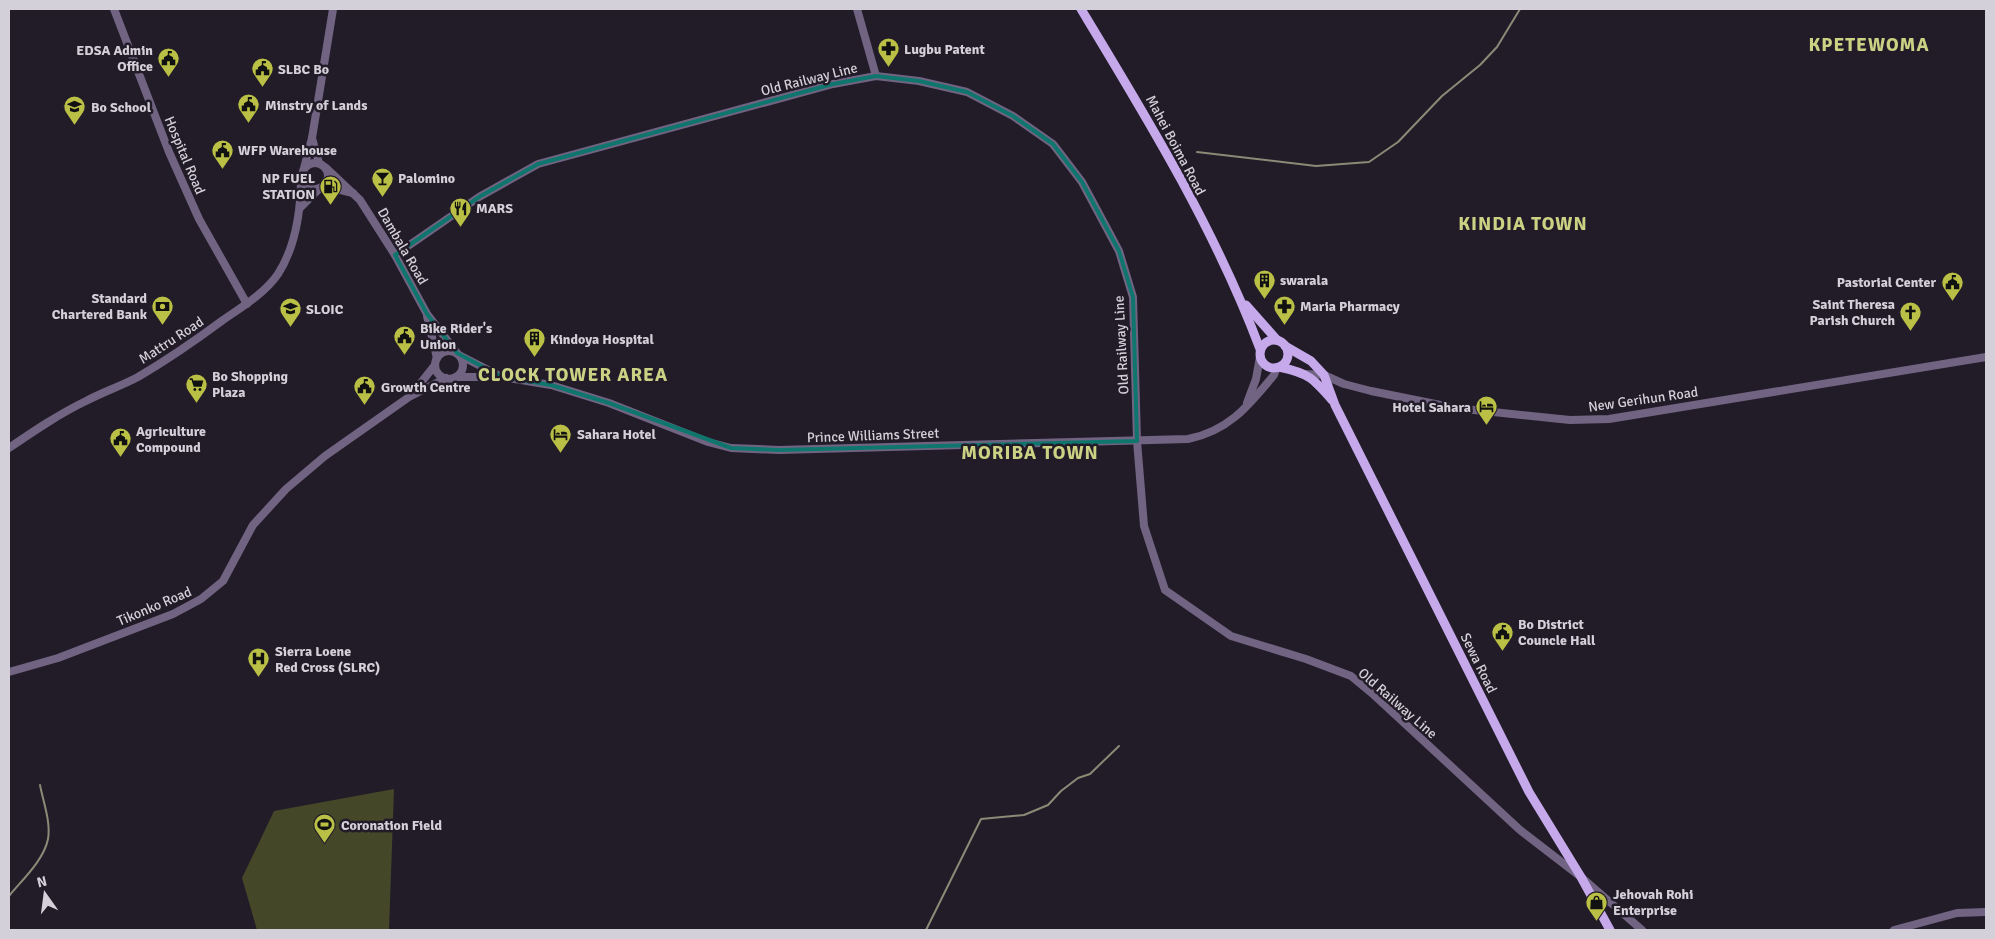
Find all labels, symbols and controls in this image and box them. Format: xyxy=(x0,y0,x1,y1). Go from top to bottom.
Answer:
district label: KPETEWOMA xyxy=(1808,33,1930,57)
pharmacy icon: Lugbu Patent xyxy=(876,37,900,68)
place label: Lugbu Patent xyxy=(904,41,985,58)
place label: EDSA Admin Office xyxy=(76,42,153,75)
public building icon: EDSA Admin Office xyxy=(157,46,181,77)
public building icon: SLBC Bo xyxy=(250,57,274,88)
street label: Old Railway Line xyxy=(759,59,859,100)
place label: SLBC Bo xyxy=(278,61,329,78)
street label: Mahei Boima Road xyxy=(1142,92,1209,198)
public building icon: Minstry of Lands xyxy=(237,93,261,124)
school or university icon: Bo School xyxy=(63,95,87,126)
place label: Minstry of Lands xyxy=(265,97,367,114)
place label: Bo School xyxy=(91,99,152,116)
street label: Hospital Road xyxy=(160,114,209,197)
public building icon: WFP Warehouse xyxy=(210,138,234,169)
place label: WFP Warehouse xyxy=(238,142,337,159)
bar icon: Palomino xyxy=(370,166,394,197)
place label: NP FUEL STATION xyxy=(262,170,316,203)
place label: Palomino xyxy=(398,170,455,187)
fuel station icon: NP FUEL STATION xyxy=(319,174,343,205)
restaurant icon: MARS xyxy=(448,196,472,227)
place label: MARS xyxy=(476,200,513,217)
street label: Dambala Road xyxy=(374,205,431,288)
district label: KINDIA TOWN xyxy=(1458,212,1588,236)
building icon: swarala xyxy=(1252,268,1276,299)
public building icon: Pastorial Center xyxy=(1940,270,1964,301)
place label: swarala xyxy=(1280,272,1328,289)
place label: Pastorial Center xyxy=(1837,274,1936,291)
place label: Standard Chartered Bank xyxy=(52,290,148,323)
bank icon: Standard Chartered Bank xyxy=(151,294,175,325)
pharmacy icon: Maria Pharmacy xyxy=(1272,294,1296,325)
street label: Old Railway Line xyxy=(1110,295,1133,395)
place label: Saint Theresa Parish Church xyxy=(1810,296,1895,329)
school or university icon: SLOIC xyxy=(278,297,302,328)
place label: Maria Pharmacy xyxy=(1300,298,1400,315)
church icon: Saint Theresa Parish Church xyxy=(1899,300,1923,331)
place label: SLOIC xyxy=(306,301,344,318)
street label: Mattru Road xyxy=(136,313,207,368)
place label: Bike Rider's Union xyxy=(420,320,492,353)
public building icon: Bike Rider's Union xyxy=(392,324,416,355)
building icon: Kindoya Hospital xyxy=(522,327,546,358)
place label: Kindoya Hospital xyxy=(550,331,654,348)
district label: CLOCK TOWER AREA xyxy=(478,363,668,387)
place label: Bo Shopping Plaza xyxy=(212,368,289,401)
supermarket icon: Bo Shopping Plaza xyxy=(184,372,208,403)
public building icon: Growth Centre xyxy=(353,375,377,406)
place label: Growth Centre xyxy=(381,379,470,396)
street label: New Gerihun Road xyxy=(1587,383,1699,416)
hotel icon: Hotel Sahara xyxy=(1475,395,1499,426)
place label: Hotel Sahara xyxy=(1392,399,1471,416)
hotel icon: Sahara Hotel xyxy=(549,422,573,453)
place label: Agriculture Compound xyxy=(136,423,206,456)
street label: Prince Williams Street xyxy=(806,425,940,446)
place label: Sahara Hotel xyxy=(577,426,656,443)
public building icon: Agriculture Compound xyxy=(108,427,132,458)
district label: MORIBA TOWN xyxy=(961,441,1099,465)
street label: Tikonko Road xyxy=(114,583,194,630)
place label: Bo District Councle Hall xyxy=(1518,616,1596,649)
public building icon: Bo District Councle Hall xyxy=(1490,620,1514,651)
street label: Sewa Road xyxy=(1457,630,1500,696)
place label: Sierra Loene Red Cross (SLRC) xyxy=(275,643,380,676)
hospital icon: Sierra Loene Red Cross (SLRC) xyxy=(247,647,271,678)
street label: Old Railway Line xyxy=(1355,664,1441,742)
sports icon: Coronation Field xyxy=(313,813,337,844)
place label: Coronation Field xyxy=(341,817,443,834)
north arrow xyxy=(20,869,70,919)
text: N xyxy=(35,872,49,891)
place label: Jehovah Rohi Enterprise xyxy=(1613,886,1693,919)
shop icon: Jehovah Rohi Enterprise xyxy=(1585,890,1609,921)

